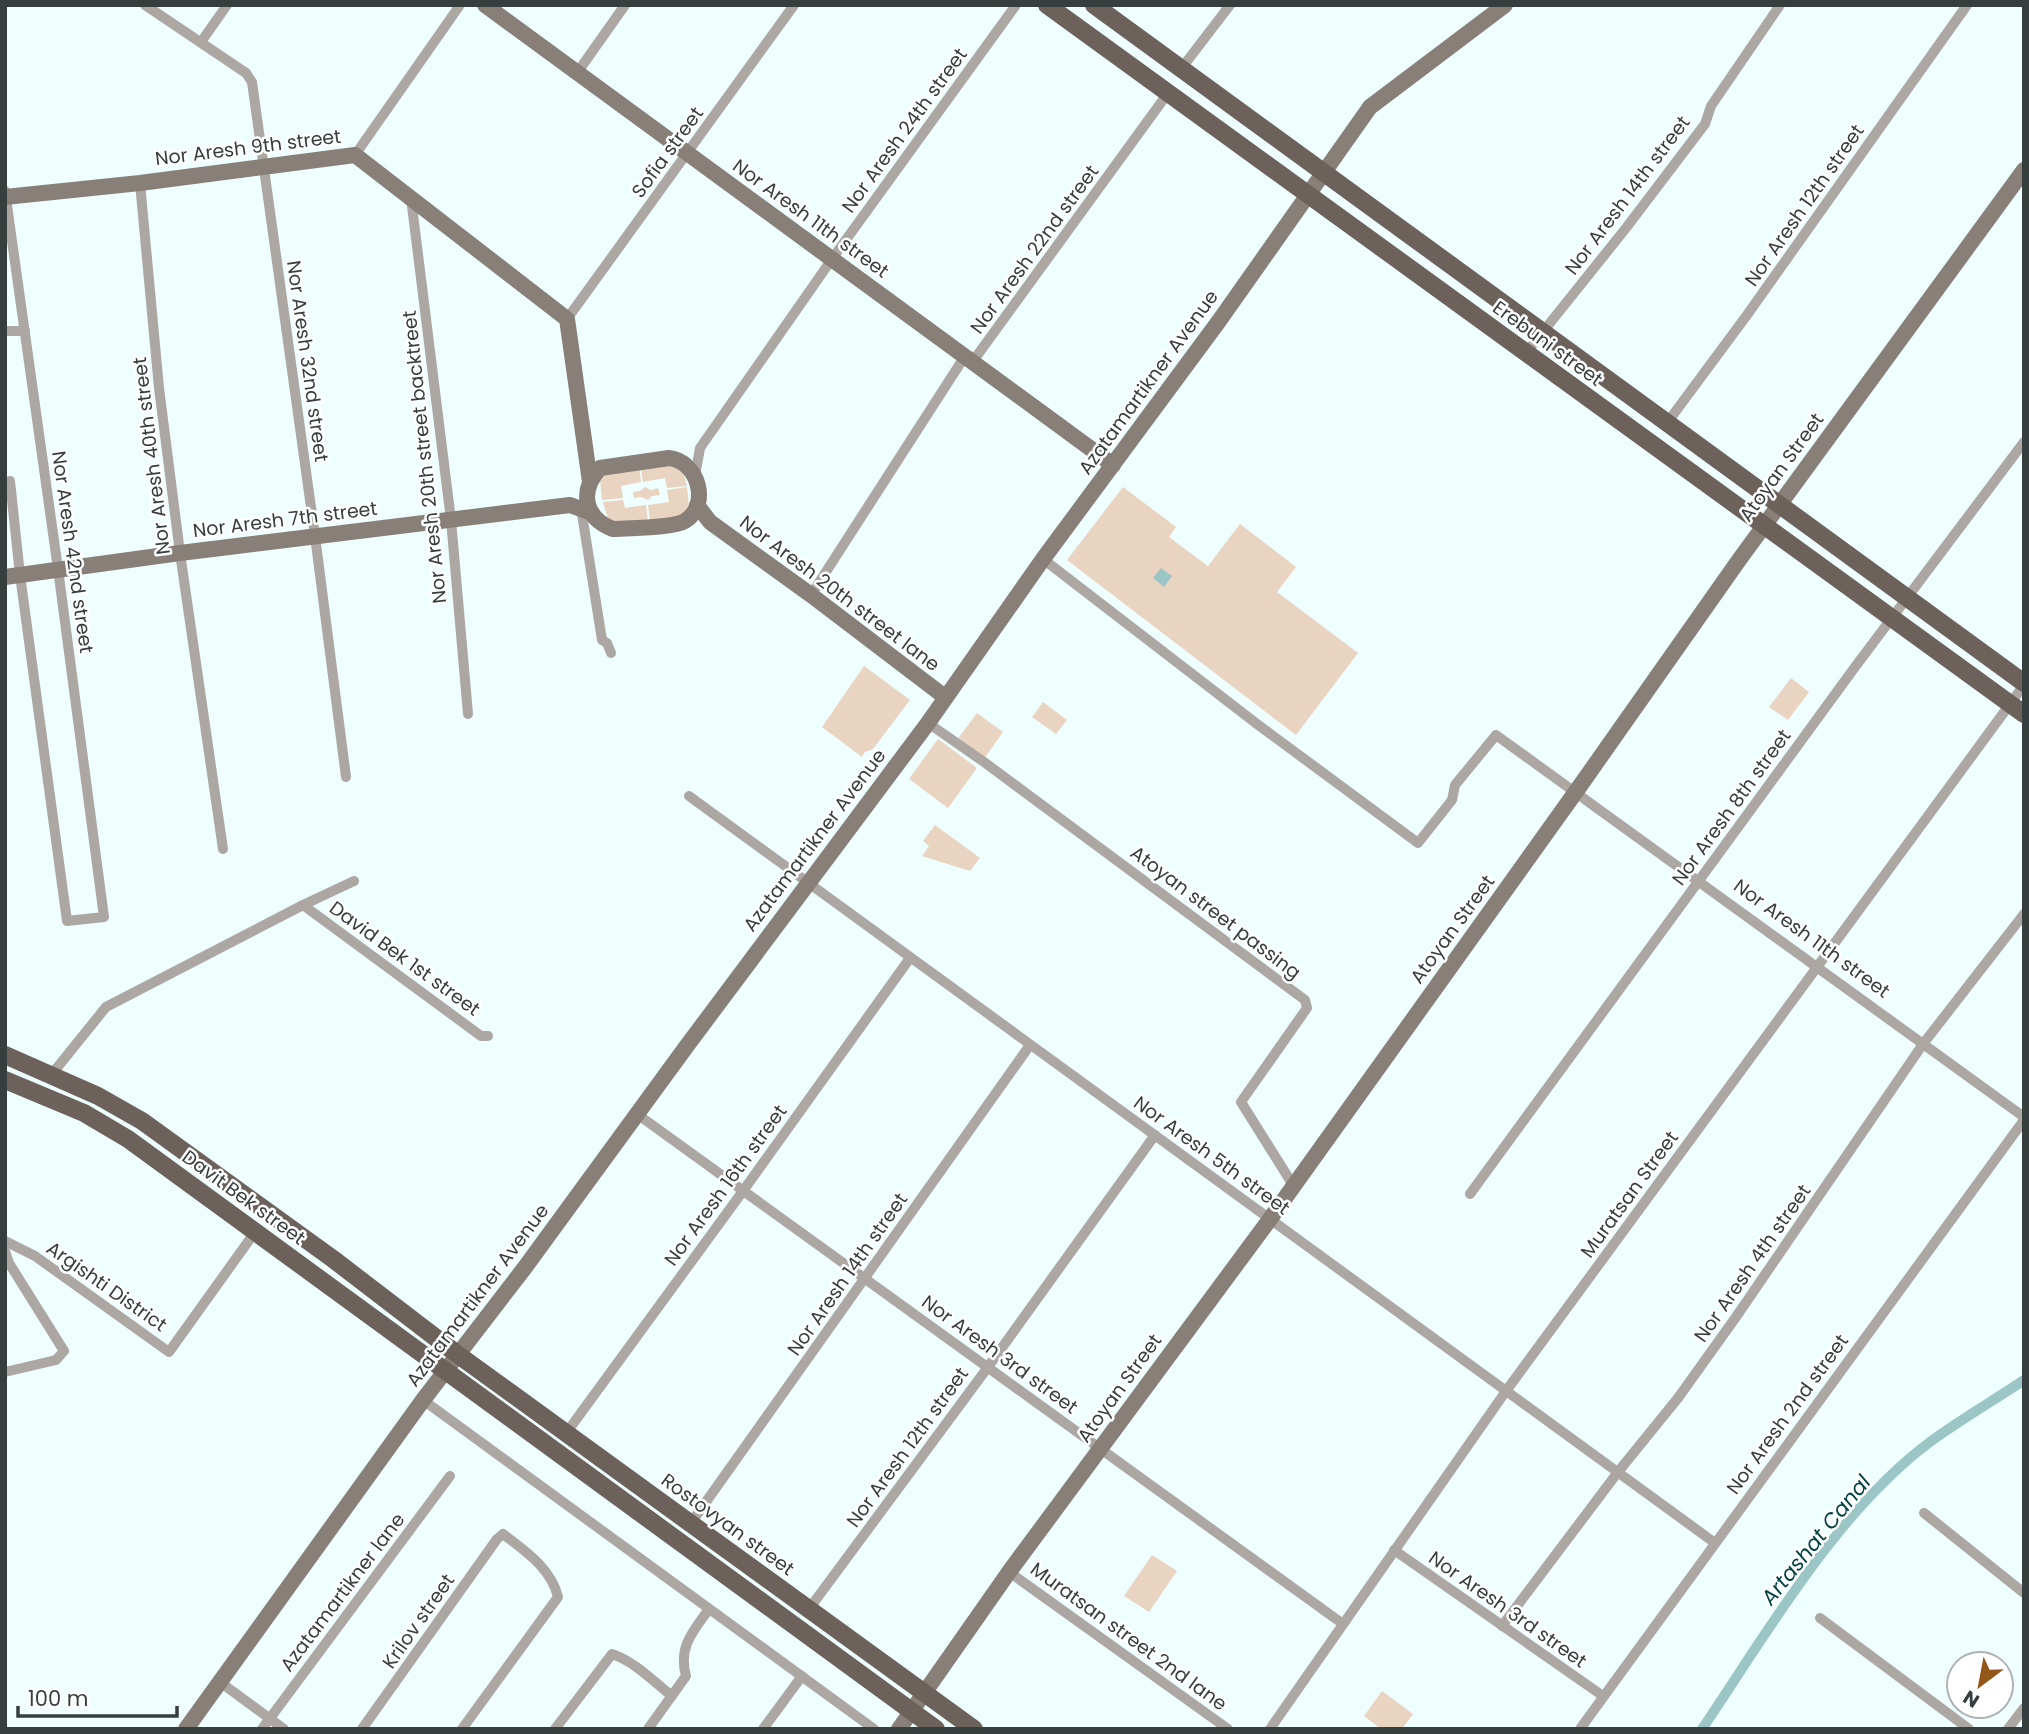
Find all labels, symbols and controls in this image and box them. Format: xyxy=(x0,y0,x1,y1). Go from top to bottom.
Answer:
street label: Nor Aresh 24th street xyxy=(835,42,974,218)
street label: Sofia street xyxy=(625,101,710,203)
street label: Nor Aresh 14th street xyxy=(1559,110,1696,281)
street label: Nor Aresh 12th street xyxy=(1738,119,1871,292)
street label: Nor Aresh 9th street xyxy=(154,123,343,172)
street label: Nor Aresh 11th street xyxy=(727,152,894,284)
street label: Nor Aresh 22nd street xyxy=(964,159,1105,339)
street label: Nor Aresh 32nd street xyxy=(280,259,335,464)
street label: Azatamartikner Avenue xyxy=(1072,284,1225,480)
street label: Erebuni street xyxy=(1487,294,1608,393)
street label: Nor Aresh 20th street backtreet xyxy=(396,309,453,605)
street label: Nor Aresh 40th street xyxy=(126,355,177,556)
street label: Atoyan Street xyxy=(1733,407,1830,527)
street label: Nor Aresh 42nd street xyxy=(45,449,100,655)
street label: Nor Aresh 7th street xyxy=(191,495,379,544)
street label: Nor Aresh 20th street lane xyxy=(734,509,945,678)
street label: Nor Aresh 8th street xyxy=(1666,724,1797,891)
street label: Azatamartikner Avenue xyxy=(737,743,892,937)
street label: Atoyan street passing xyxy=(1125,839,1307,986)
street label: Atoyan Street xyxy=(1404,869,1501,989)
street label: Nor Aresh 11th street xyxy=(1728,872,1895,1004)
street label: David Bek 1st street xyxy=(324,895,486,1022)
street label: Nor Aresh 5th street xyxy=(1128,1090,1295,1221)
street label: Nor Aresh 16th street xyxy=(658,1099,793,1271)
street label: Muratsan Street xyxy=(1574,1125,1685,1263)
street label: Davit Bek street xyxy=(177,1143,311,1251)
street label: Nor Aresh 4th street xyxy=(1688,1179,1817,1348)
street label: Nor Aresh 14th street xyxy=(781,1187,914,1361)
street label: Azatamartikner Avenue xyxy=(400,1198,555,1392)
street label: Argishti District xyxy=(41,1235,172,1338)
street label: Nor Aresh 3rd street xyxy=(916,1288,1083,1420)
street label: Atoyan Street xyxy=(1071,1328,1168,1448)
street label: Nor Aresh 2nd street xyxy=(1720,1329,1855,1500)
street label: Nor Aresh 12th street xyxy=(840,1362,975,1533)
street label: Rostovyan street xyxy=(656,1467,800,1582)
water label: Artashat Canal xyxy=(1754,1468,1878,1612)
street label: Azatamartikner lane xyxy=(274,1507,411,1677)
street label: Nor Aresh 3rd street xyxy=(1423,1545,1592,1674)
street label: Muratsan street 2nd lane xyxy=(1025,1556,1233,1717)
street label: Krilov street xyxy=(376,1568,461,1674)
north arrow xyxy=(1945,1650,2015,1720)
scale bar xyxy=(18,1674,177,1718)
text: 100 m xyxy=(28,1684,88,1713)
text: N xyxy=(1958,1684,1984,1714)

